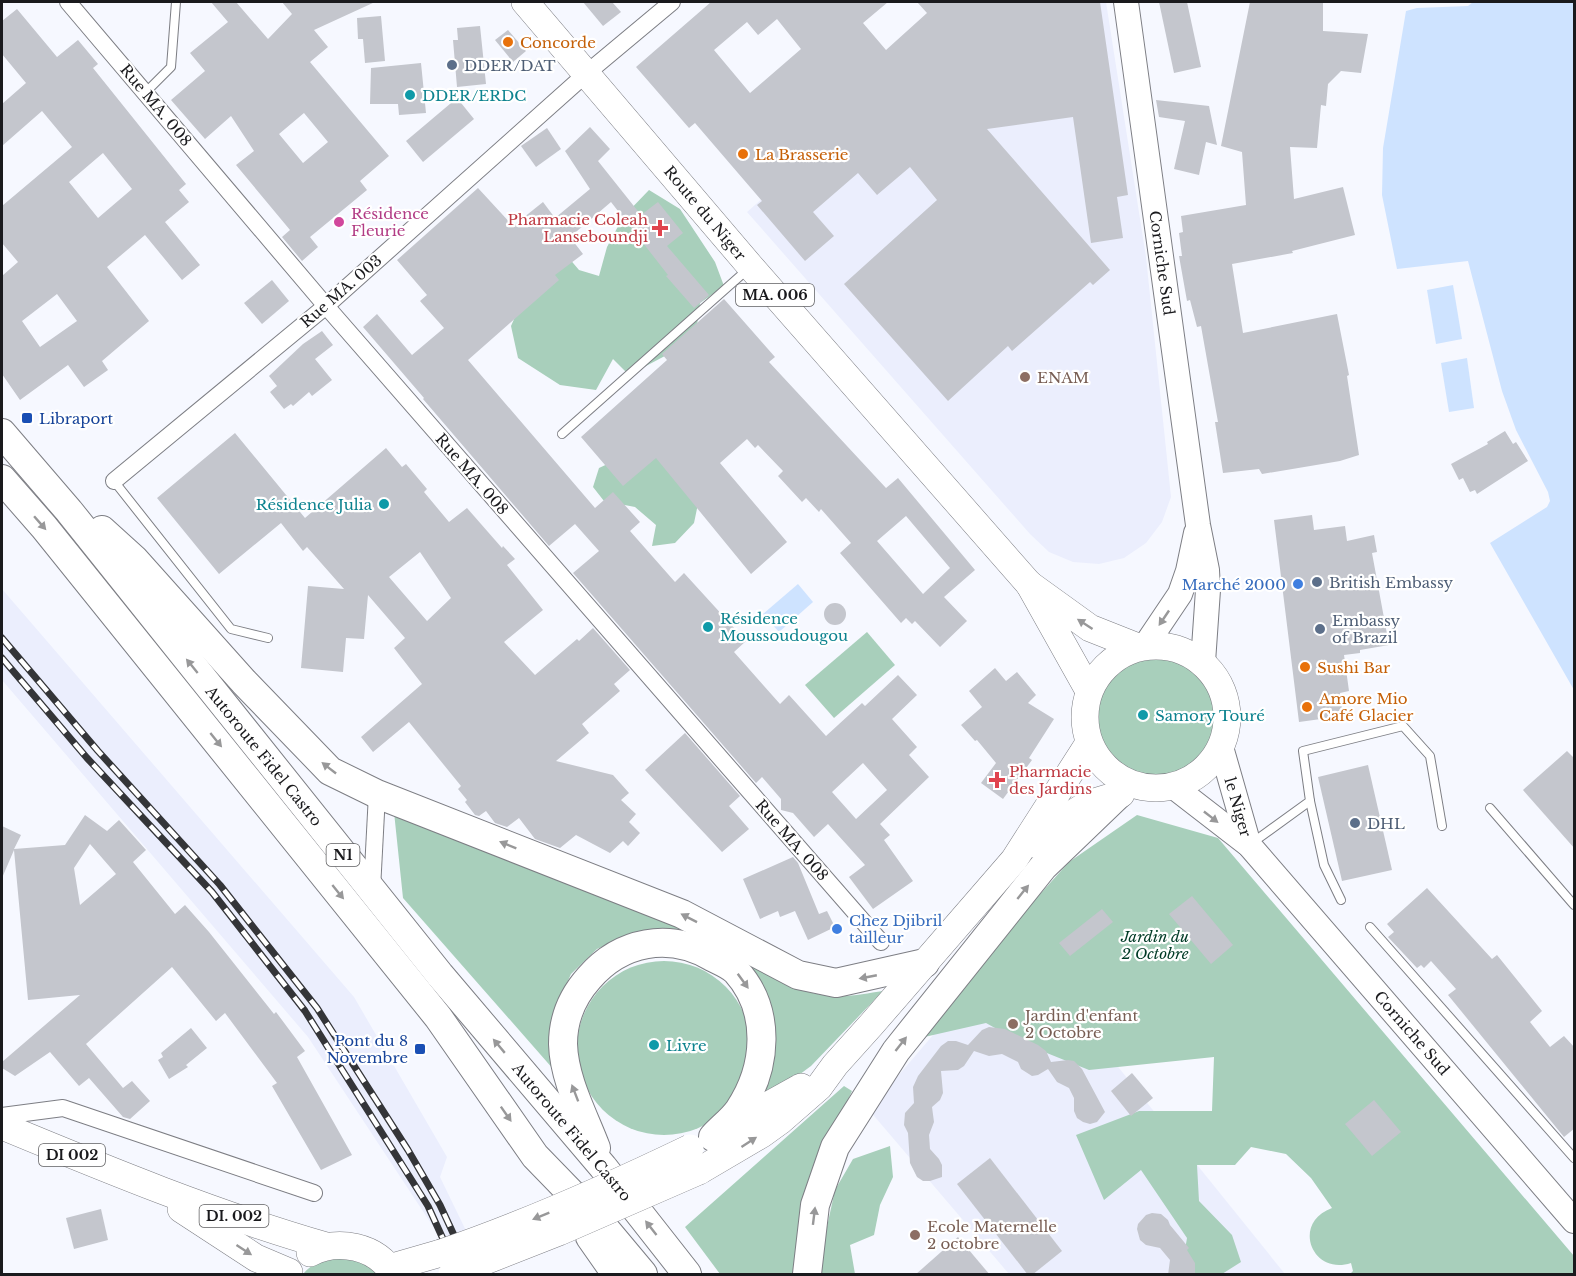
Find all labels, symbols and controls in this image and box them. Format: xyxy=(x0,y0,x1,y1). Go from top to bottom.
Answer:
place label: Concorde xyxy=(520,33,596,52)
marker: Concorde xyxy=(501,35,515,49)
place label: DDER/DAT xyxy=(464,56,556,75)
marker: DDER/DAT xyxy=(445,58,459,72)
street label: Rue MA. 008 xyxy=(116,60,196,150)
place label: DDER/ERDC xyxy=(422,86,526,105)
marker: DDER/ERDC xyxy=(403,88,417,102)
place label: La Brasserie xyxy=(755,145,848,164)
marker: La Brasserie xyxy=(736,147,750,161)
street label: Route du Niger xyxy=(660,162,751,265)
place label: Résidence Fleurie xyxy=(351,204,429,240)
street label: Corniche Sud xyxy=(1145,209,1179,317)
place label: Pharmacie Coleah Lanseboundji xyxy=(508,210,648,246)
marker: Résidence Fleurie xyxy=(332,215,346,229)
marker: Pharmacie Coleah Lanseboundji xyxy=(653,221,667,235)
street label: Rue MA. 003 xyxy=(296,250,386,332)
road number: MA. 006 xyxy=(736,284,814,306)
place label: ENAM xyxy=(1037,368,1089,387)
marker: ENAM xyxy=(1018,370,1032,384)
place label: Libraport xyxy=(39,409,113,428)
marker: Libraport xyxy=(20,411,34,425)
street label: Rue MA. 008 xyxy=(432,429,512,519)
place label: Résidence Julia xyxy=(256,495,373,514)
marker: Résidence Julia xyxy=(377,497,391,511)
one-way arrow xyxy=(33,515,46,530)
place label: British Embassy xyxy=(1329,573,1454,592)
place label: Marché 2000 xyxy=(1182,575,1286,594)
marker: British Embassy xyxy=(1310,575,1324,589)
marker: Marché 2000 xyxy=(1291,577,1305,591)
place label: Résidence Moussoudougou xyxy=(720,609,848,645)
one-way arrow xyxy=(1159,610,1170,626)
place label: Embassy of Brazil xyxy=(1332,611,1401,647)
one-way arrow xyxy=(1077,618,1093,629)
marker: Résidence Moussoudougou xyxy=(701,620,715,634)
marker: Embassy of Brazil xyxy=(1313,622,1327,636)
one-way arrow xyxy=(187,658,199,673)
place label: Sushi Bar xyxy=(1317,658,1391,677)
marker: Sushi Bar xyxy=(1298,660,1312,674)
street label: Autoroute Fidel Castro xyxy=(201,681,327,830)
place label: Amore Mio Café Glacier xyxy=(1318,689,1414,725)
marker: Amore Mio Café Glacier xyxy=(1300,700,1314,714)
place label: Samory Touré xyxy=(1155,706,1265,725)
marker: Samory Touré xyxy=(1136,708,1150,722)
one-way arrow xyxy=(209,732,221,747)
one-way arrow xyxy=(321,762,337,774)
place label: Pharmacie des Jardins xyxy=(1009,762,1092,798)
marker: Pharmacie des Jardins xyxy=(990,773,1004,787)
street label: le Niger xyxy=(1220,775,1256,840)
street label: Rue MA. 008 xyxy=(752,795,832,885)
one-way arrow xyxy=(1204,810,1219,822)
place label: DHL xyxy=(1367,814,1405,833)
marker: DHL xyxy=(1348,816,1362,830)
one-way arrow xyxy=(498,840,516,850)
road number: N1 xyxy=(326,844,360,866)
one-way arrow xyxy=(331,884,344,899)
one-way arrow xyxy=(1017,885,1029,900)
place label: Chez Djibril tailleur xyxy=(849,911,943,947)
one-way arrow xyxy=(680,913,697,922)
marker: Chez Djibril tailleur xyxy=(830,922,844,936)
park label: Jardin du 2 Octobre xyxy=(1120,927,1189,963)
one-way arrow xyxy=(736,973,748,988)
one-way arrow xyxy=(858,973,877,982)
street label: Corniche Sud xyxy=(1370,987,1454,1079)
place label: Jardin d'enfant 2 Octobre xyxy=(1023,1006,1138,1042)
marker: Jardin d'enfant 2 Octobre xyxy=(1006,1017,1020,1031)
place label: Pont du 8 Novembre xyxy=(327,1031,408,1067)
place label: Livre xyxy=(666,1036,707,1055)
one-way arrow xyxy=(895,1037,907,1052)
one-way arrow xyxy=(493,1038,506,1054)
marker: Livre xyxy=(647,1038,661,1052)
marker: Pont du 8 Novembre xyxy=(413,1042,427,1056)
street label: Autoroute Fidel Castro xyxy=(508,1058,636,1205)
one-way arrow xyxy=(570,1084,579,1102)
one-way arrow xyxy=(500,1106,512,1122)
one-way arrow xyxy=(741,1137,757,1148)
road number: DI 002 xyxy=(39,1144,105,1166)
road number: DI. 002 xyxy=(200,1205,268,1227)
one-way arrow xyxy=(809,1207,819,1226)
one-way arrow xyxy=(532,1212,550,1221)
place label: Ecole Maternelle 2 octobre xyxy=(927,1217,1057,1253)
one-way arrow xyxy=(645,1221,657,1236)
marker: Ecole Maternelle 2 octobre xyxy=(908,1228,922,1242)
one-way arrow xyxy=(236,1244,252,1255)

